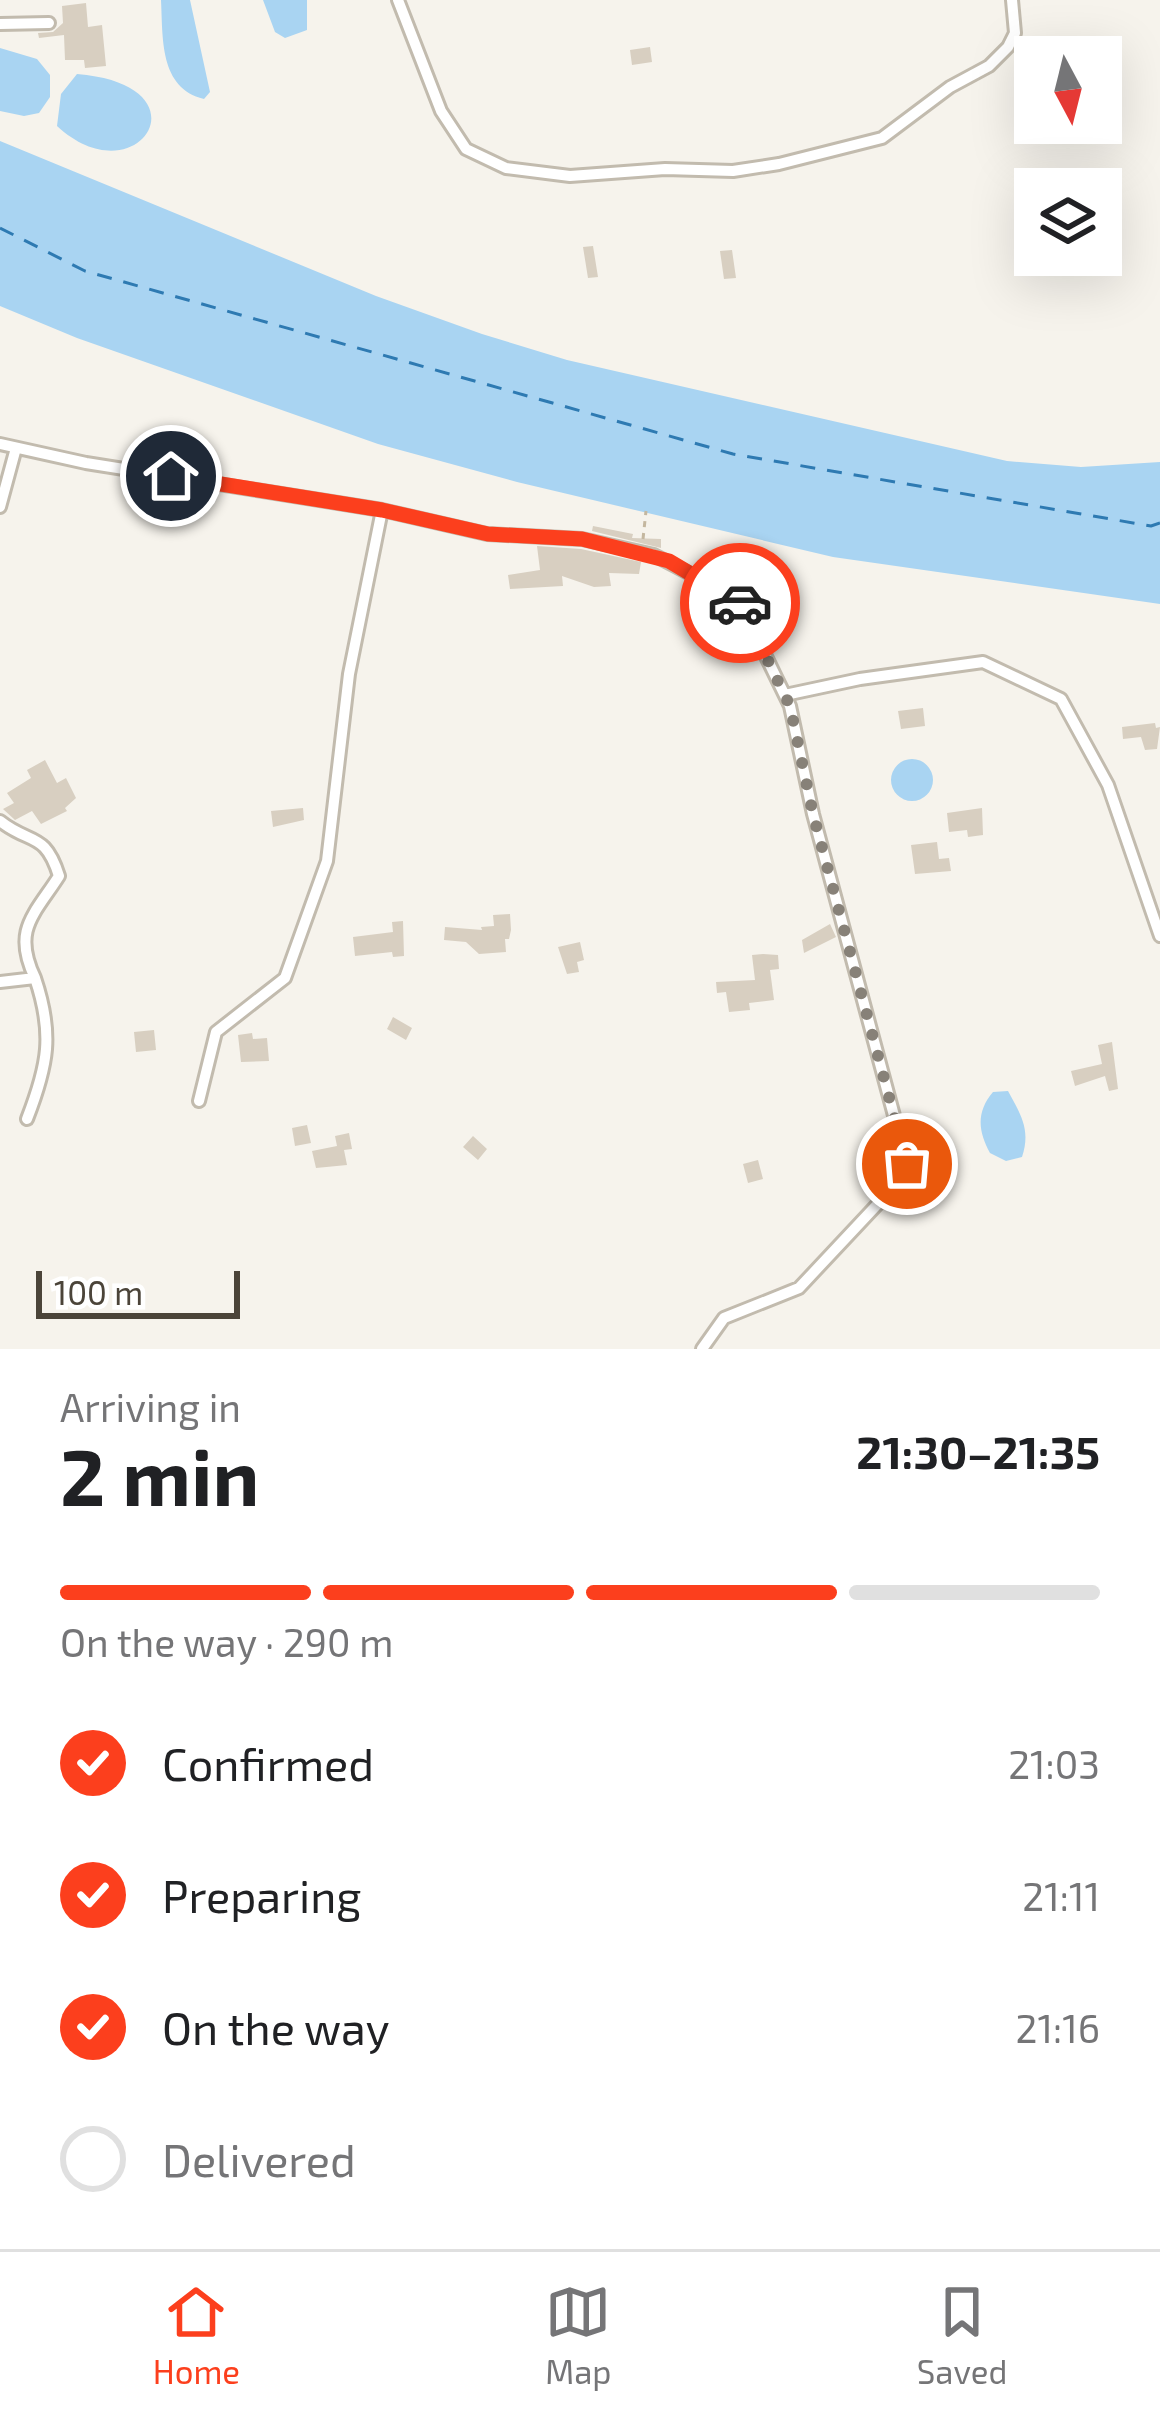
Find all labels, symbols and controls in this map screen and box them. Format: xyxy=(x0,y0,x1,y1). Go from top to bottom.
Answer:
north arrow xyxy=(1014,36,1122,144)
map controls xyxy=(1014,36,1122,276)
button: layers xyxy=(1014,168,1122,276)
pin xyxy=(120,425,222,527)
icon: home xyxy=(138,443,204,509)
courier xyxy=(680,543,800,663)
icon: car xyxy=(707,570,773,636)
pin xyxy=(856,1113,958,1215)
icon: bag xyxy=(874,1131,940,1197)
scale bar xyxy=(36,1265,240,1318)
text: 100 m xyxy=(54,1272,143,1312)
text: Arriving in xyxy=(60,1383,241,1430)
text: 21:30–21:35 xyxy=(856,1424,1100,1478)
text: 2 min xyxy=(60,1428,259,1522)
text: On the way · 290 m xyxy=(60,1618,394,1665)
icon: check xyxy=(60,1730,126,1796)
text: Confirmed xyxy=(162,1736,374,1790)
text: 21:03 xyxy=(1008,1740,1100,1787)
icon: check xyxy=(60,1862,126,1928)
text: Preparing xyxy=(162,1868,361,1922)
text: 21:11 xyxy=(1022,1872,1100,1919)
icon: check xyxy=(60,1994,126,2060)
text: On the way xyxy=(162,2000,389,2054)
text: 21:16 xyxy=(1016,2004,1100,2051)
text: Delivered xyxy=(162,2132,356,2186)
tab: Home xyxy=(153,2279,240,2391)
tab: Map xyxy=(545,2279,612,2391)
tab: Saved xyxy=(917,2279,1007,2391)

